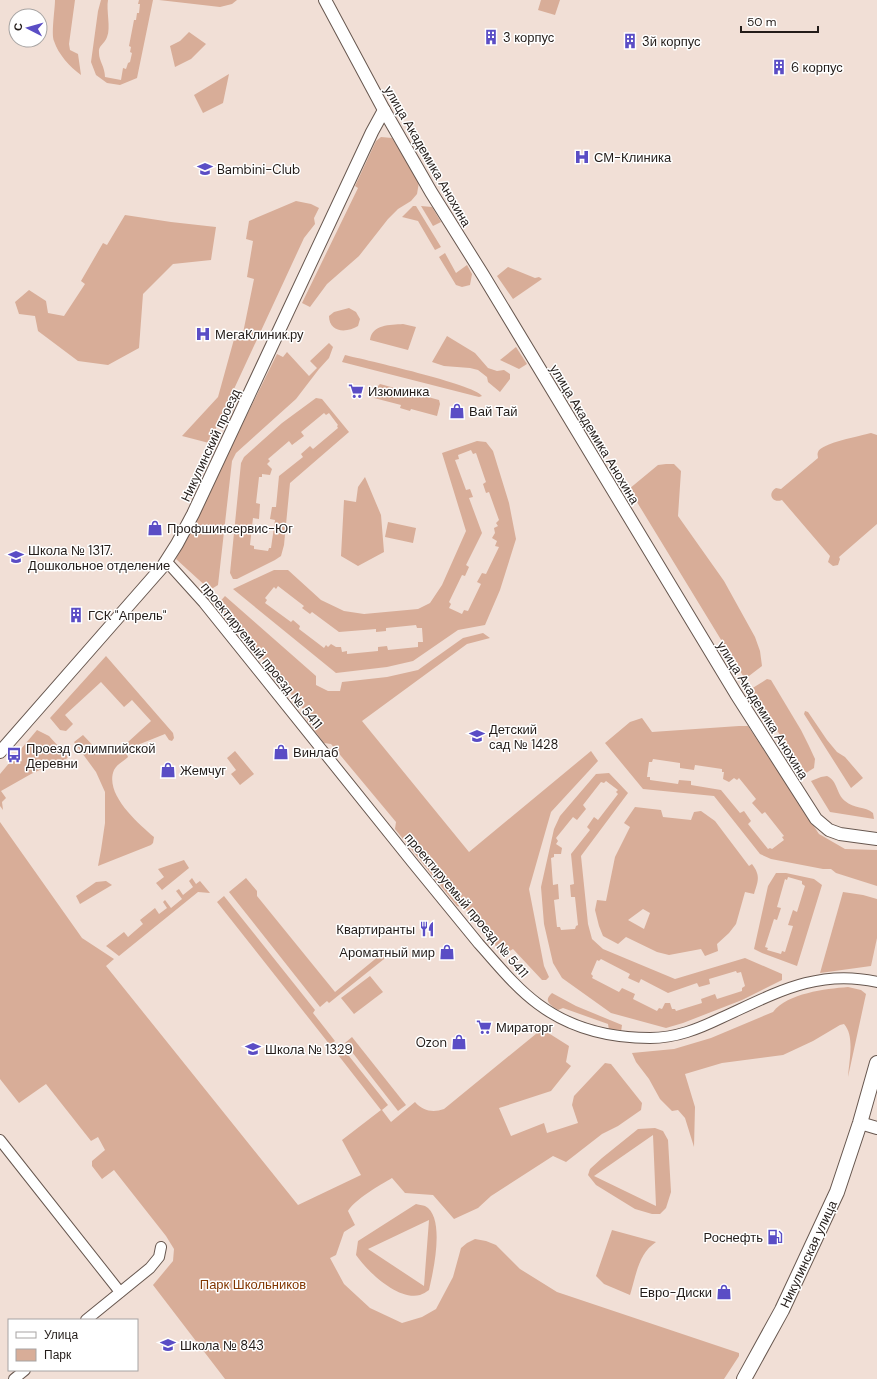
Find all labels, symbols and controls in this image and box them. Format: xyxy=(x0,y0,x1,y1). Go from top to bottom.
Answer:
north arrow xyxy=(8,8,48,48)
scale bar xyxy=(741,8,818,34)
text: 50 m xyxy=(747,14,776,30)
text: С xyxy=(11,22,25,32)
building icon: 3 корпус xyxy=(482,28,500,46)
place label: 3 корпус xyxy=(503,29,555,46)
building icon: 3й корпус xyxy=(621,32,639,50)
place label: 3й корпус xyxy=(642,33,701,50)
building icon: 6 корпус xyxy=(770,58,788,76)
place label: 6 корпус xyxy=(791,59,843,76)
street label: улица Академика Анохина xyxy=(380,83,475,230)
hospital icon: СМ-Клиника xyxy=(573,148,591,166)
place label: СМ-Клиника xyxy=(594,149,672,166)
school or university icon: Bambini-Club xyxy=(196,160,214,178)
place label: Bambini-Club xyxy=(217,161,300,178)
hospital icon: МегаКлиник.ру xyxy=(194,325,212,343)
place label: МегаКлиник.ру xyxy=(215,326,304,343)
street label: улица Академика Анохина xyxy=(546,361,643,508)
supermarket icon: Изюминка xyxy=(347,382,365,400)
place label: Изюминка xyxy=(368,383,430,400)
street label: Никулинский проезд xyxy=(177,386,244,504)
shop icon: Вай Тай xyxy=(448,402,466,420)
place label: Вай Тай xyxy=(469,403,517,420)
shop icon: Профшинсервис-Юг xyxy=(146,519,164,537)
place label: Профшинсервис-Юг xyxy=(167,520,293,537)
place label: Школа № 1317. Дошкольное отделение xyxy=(28,542,170,574)
school or university icon: Школа № 1317. Дошкольное отделение xyxy=(7,548,25,566)
street label: проектируемый проезд № 5411 xyxy=(197,578,326,732)
building icon: ГСК "Апрель" xyxy=(67,606,85,624)
place label: ГСК "Апрель" xyxy=(88,607,167,624)
street label: улица Академика Анохина xyxy=(713,638,813,783)
place label: Детский сад № 1428 xyxy=(489,721,558,753)
school or university icon: Детский сад № 1428 xyxy=(468,727,486,745)
place label: Проезд Олимпийской Деревни xyxy=(26,740,156,772)
shop icon: Винлаб xyxy=(272,743,290,761)
place label: Винлаб xyxy=(293,744,338,761)
bus stop icon: Проезд Олимпийской Деревни xyxy=(5,746,23,764)
shop icon: Жемчуг xyxy=(159,761,177,779)
place label: Жемчуг xyxy=(180,762,226,779)
street label: проектируемый проезд № 5411 xyxy=(401,829,532,981)
restaurant icon: Квартиранты xyxy=(418,920,436,938)
place label: Квартиранты xyxy=(336,921,415,938)
shop icon: Ароматный мир xyxy=(438,943,456,961)
place label: Ароматный мир xyxy=(339,944,435,961)
supermarket icon: Мираторг xyxy=(475,1018,493,1036)
place label: Мираторг xyxy=(496,1019,554,1036)
shop icon: Ozon xyxy=(450,1033,468,1051)
place label: Ozon xyxy=(416,1034,447,1051)
school or university icon: Школа № 1329 xyxy=(244,1040,262,1058)
place label: Школа № 1329 xyxy=(265,1041,353,1058)
street label: Никулинская улица xyxy=(776,1197,841,1311)
fuel station icon: Роснефть xyxy=(766,1228,784,1246)
place label: Роснефть xyxy=(704,1229,763,1246)
park label: Парк Школьников xyxy=(200,1276,306,1293)
shop icon: Евро-Диски xyxy=(715,1283,733,1301)
place label: Евро-Диски xyxy=(639,1284,712,1301)
legend xyxy=(8,1319,138,1371)
text: Улица xyxy=(44,1327,78,1343)
school or university icon: Школа № 843 xyxy=(159,1336,177,1354)
place label: Школа № 843 xyxy=(180,1337,264,1354)
text: Парк xyxy=(44,1347,72,1363)

